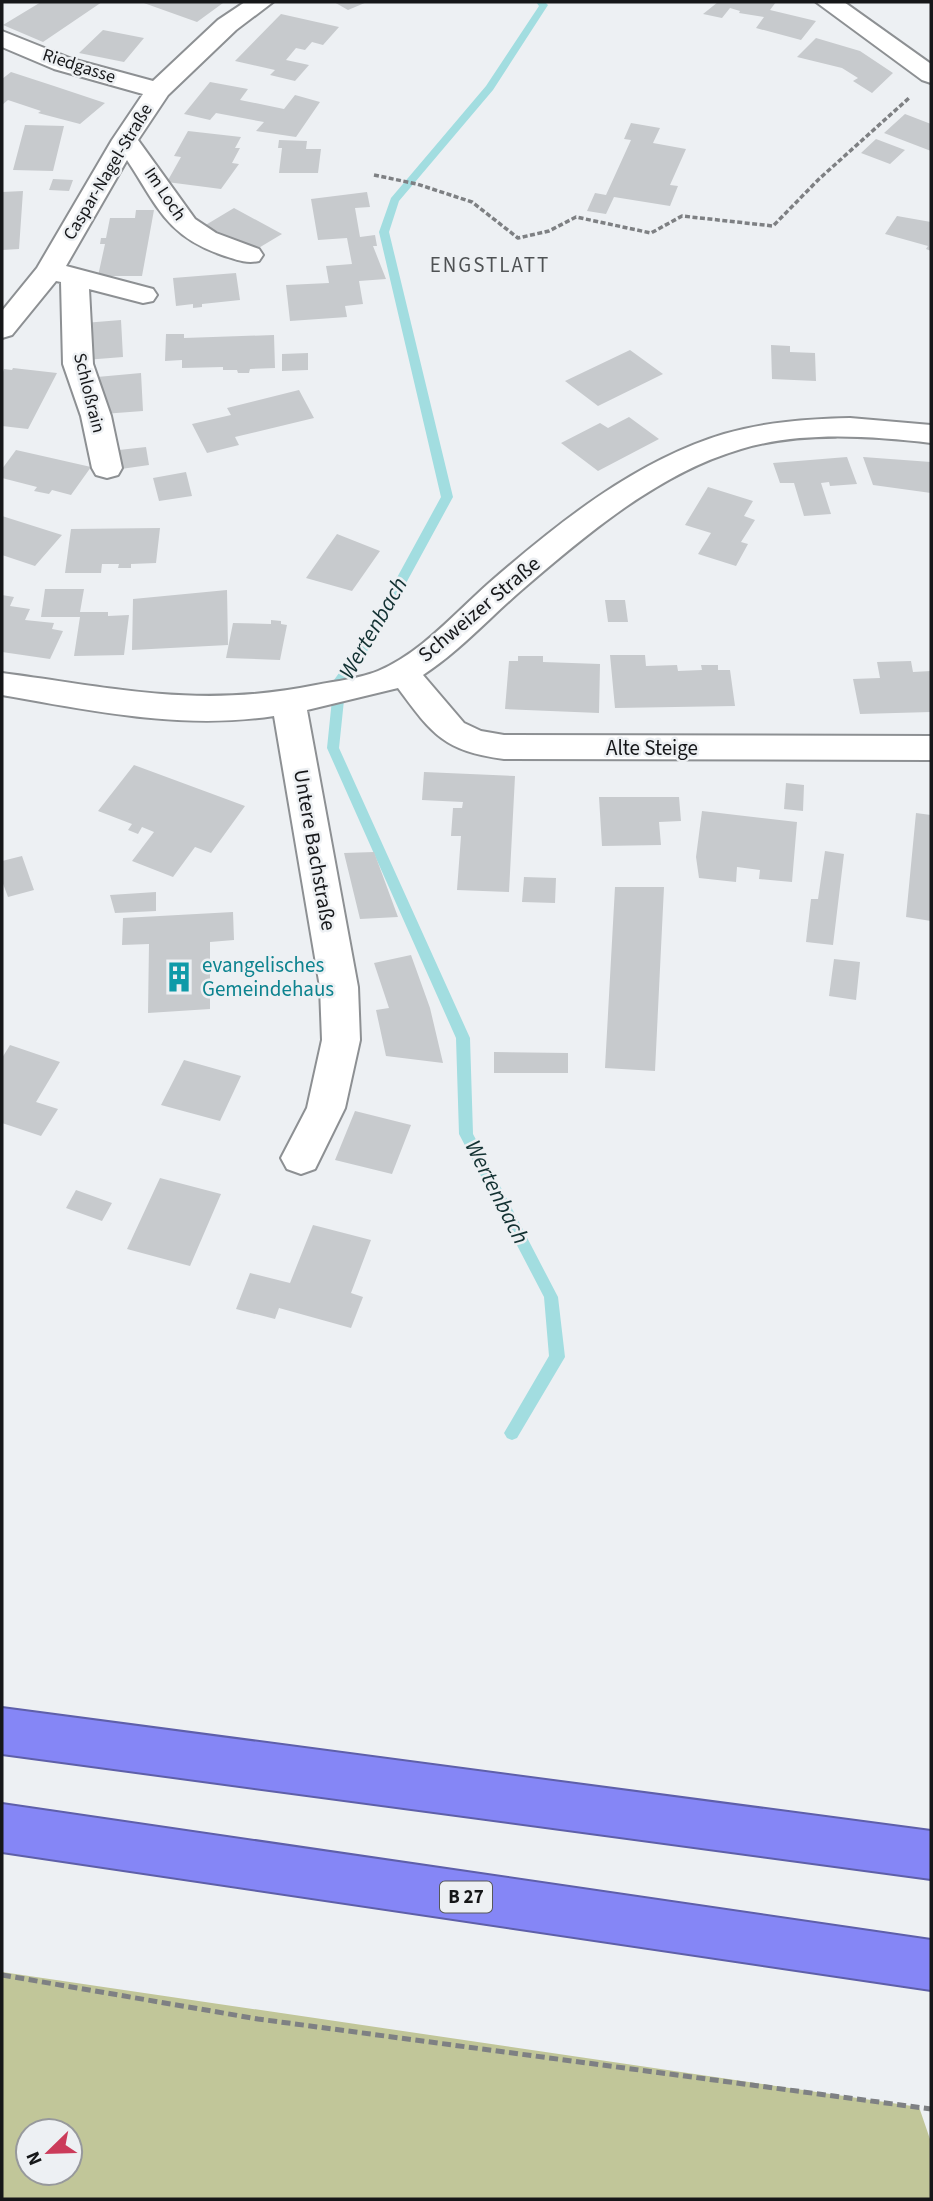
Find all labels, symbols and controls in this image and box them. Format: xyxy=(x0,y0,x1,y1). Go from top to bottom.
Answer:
street label: Riedgasse xyxy=(39,42,119,90)
street label: Caspar-Nagel-Straße xyxy=(57,99,159,245)
street label: Im Loch xyxy=(138,162,192,226)
district label: ENGSTLATT xyxy=(430,250,550,280)
street label: Schloßrain xyxy=(67,350,111,436)
street label: Schweizer Straße xyxy=(411,549,547,669)
water label: Wertenbach xyxy=(330,571,416,685)
street label: Alte Steige xyxy=(606,733,698,763)
street label: Untere Bachstraße xyxy=(286,767,344,933)
place label: evangelisches Gemeindehaus xyxy=(202,950,334,1004)
building icon: evangelisches Gemeindehaus xyxy=(162,960,196,994)
water label: Wertenbach xyxy=(457,1134,537,1250)
road number: B 27 xyxy=(440,1882,492,1912)
north arrow xyxy=(14,2117,84,2187)
text: N xyxy=(20,2147,50,2169)

